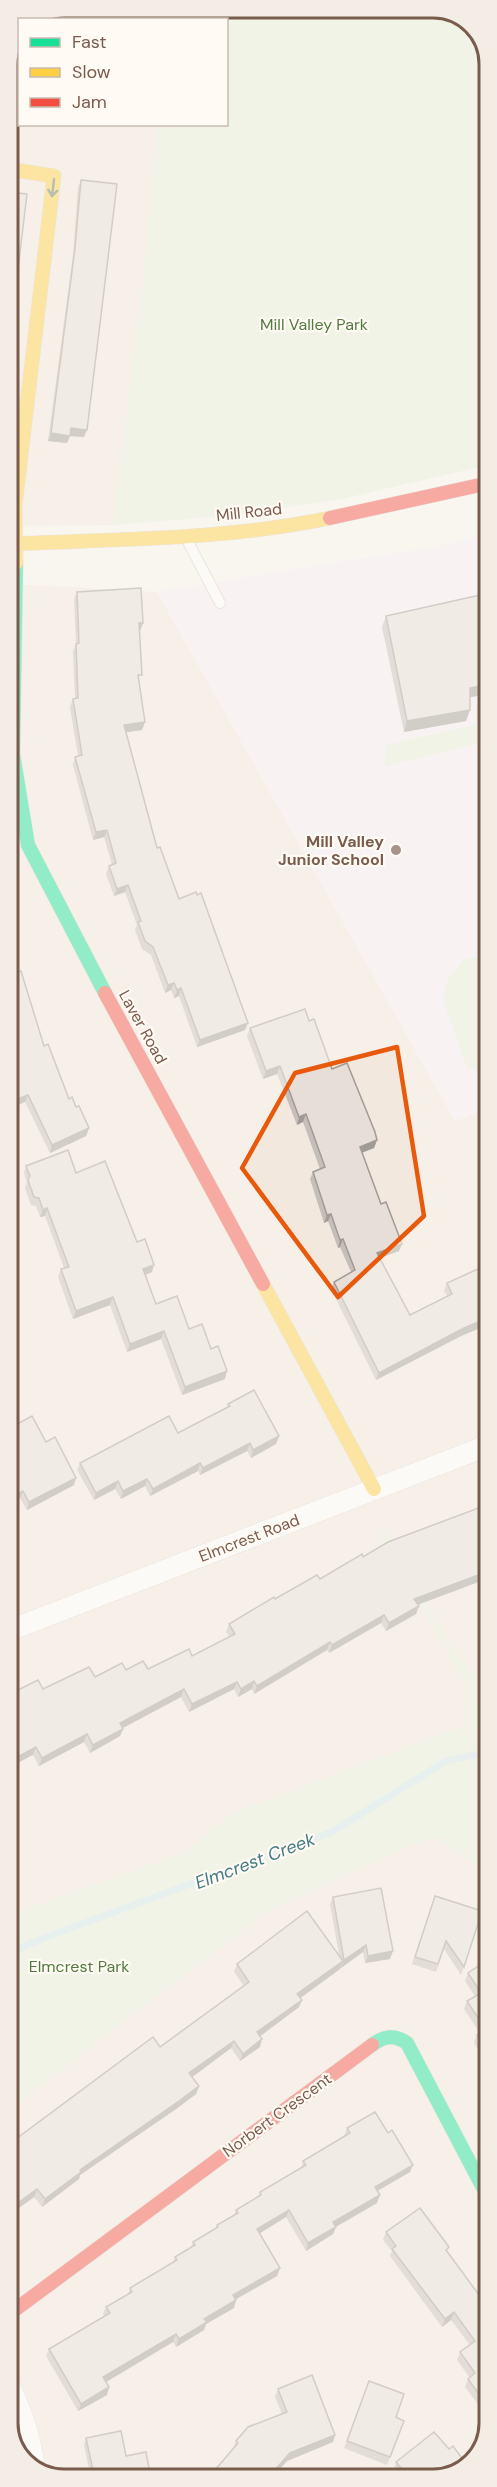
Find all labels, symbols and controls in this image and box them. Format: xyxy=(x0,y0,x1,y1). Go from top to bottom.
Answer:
legend xyxy=(18,18,228,126)
text: Fast xyxy=(72,30,107,54)
text: Slow xyxy=(72,60,111,84)
text: Jam xyxy=(72,90,107,114)
one-way arrow xyxy=(47,177,58,197)
park label: Mill Valley Park xyxy=(260,314,368,335)
street label: Mill Road xyxy=(215,498,283,526)
place label: Mill Valley Junior School xyxy=(278,831,384,870)
marker: Mill Valley Junior School xyxy=(389,843,403,857)
street label: Laver Road xyxy=(114,986,172,1068)
street label: Elmcrest Road xyxy=(196,1509,302,1567)
water label: Elmcrest Creek xyxy=(192,1827,319,1895)
park label: Elmcrest Park xyxy=(29,1956,129,1977)
street label: Norbert Crescent xyxy=(218,2068,336,2162)

